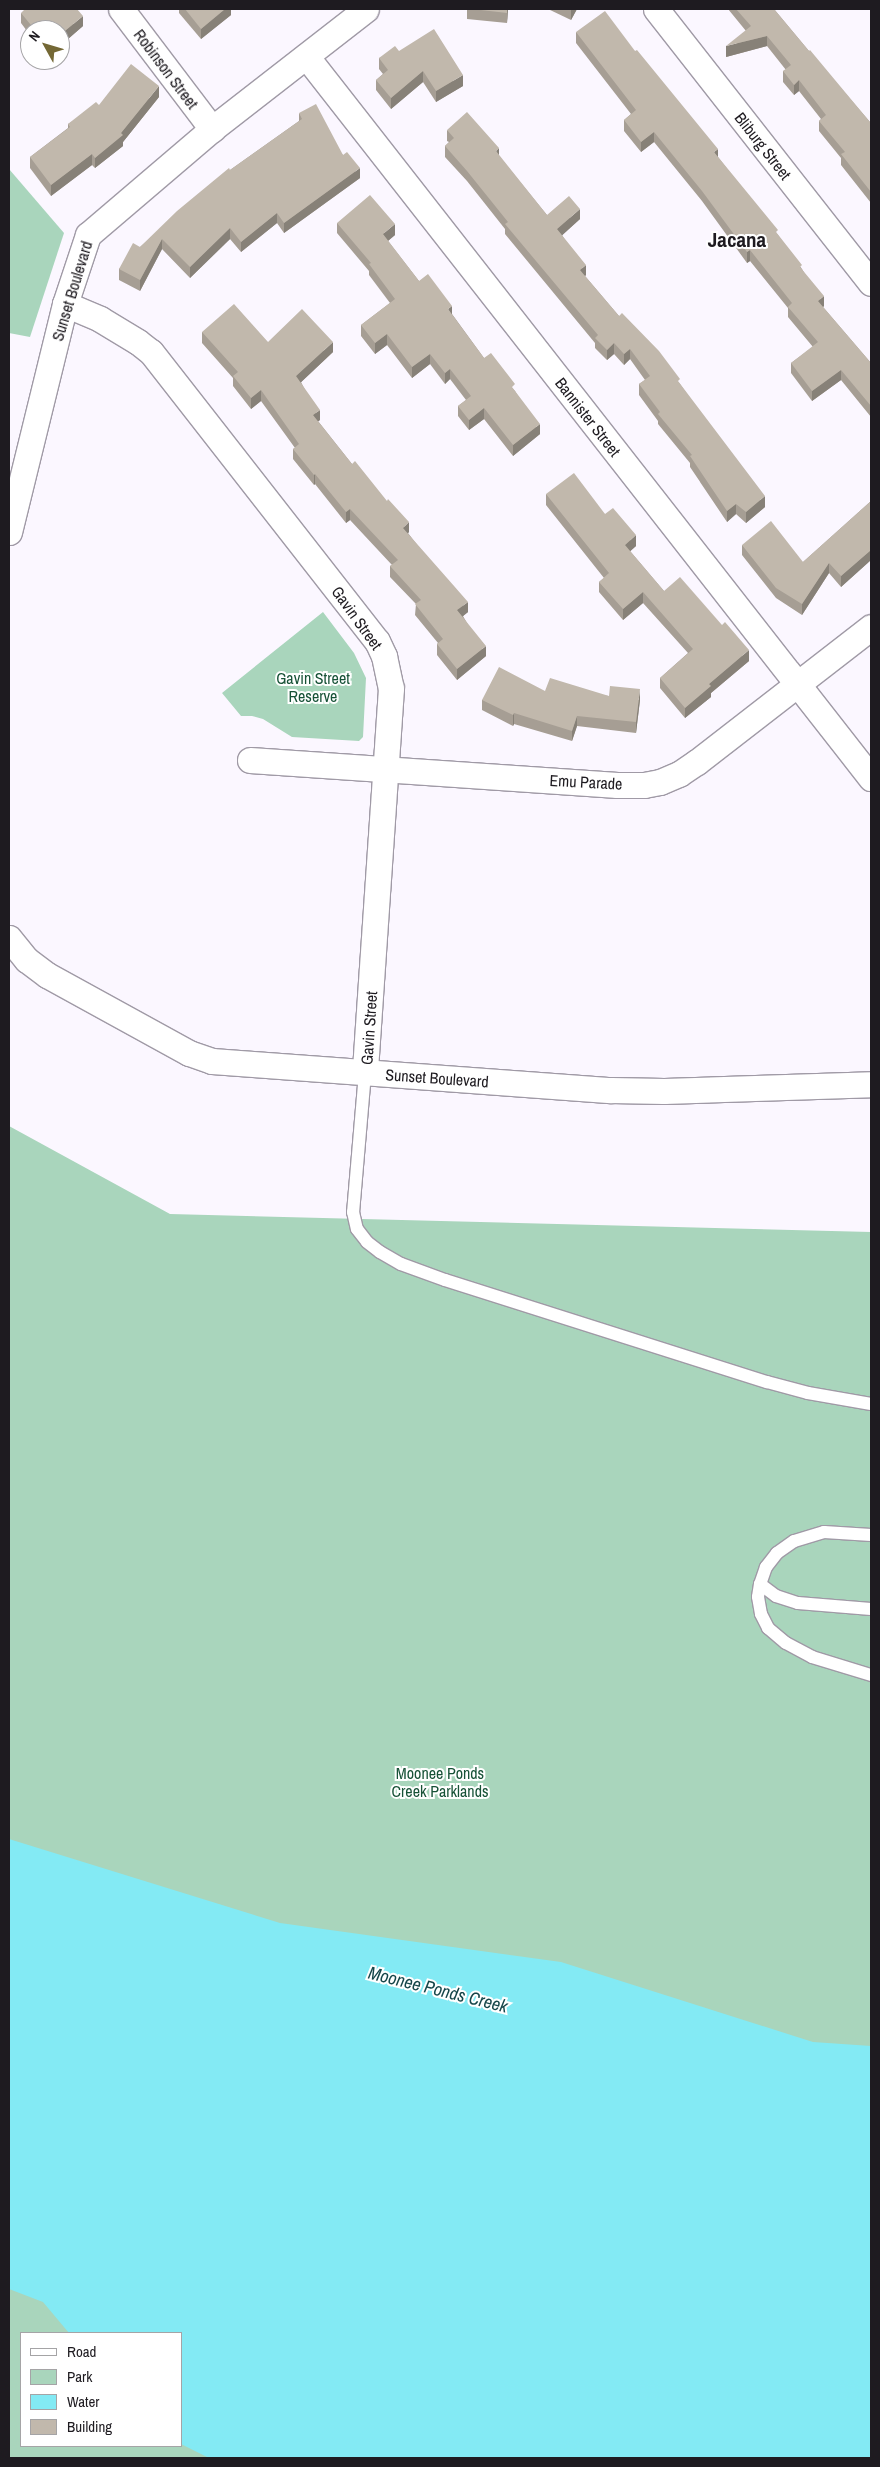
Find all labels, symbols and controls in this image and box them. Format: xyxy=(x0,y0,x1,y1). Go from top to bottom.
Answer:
north arrow xyxy=(20,20,70,70)
street label: Robinson Street xyxy=(130,25,202,113)
text: N xyxy=(25,27,44,45)
street label: Bliburg Street xyxy=(731,108,795,184)
district label: Jacana xyxy=(708,227,766,253)
street label: Sunset Boulevard xyxy=(48,239,96,343)
street label: Bannister Street xyxy=(551,374,625,460)
street label: Gavin Street xyxy=(328,583,386,653)
park label: Gavin Street Reserve xyxy=(276,668,350,706)
street label: Emu Parade xyxy=(549,771,623,793)
street label: Gavin Street xyxy=(357,991,381,1065)
street label: Sunset Boulevard xyxy=(385,1065,489,1091)
park label: Moonee Ponds Creek Parklands xyxy=(392,1763,488,1801)
water label: Moonee Ponds Creek xyxy=(366,1962,510,2018)
legend xyxy=(20,2332,182,2447)
text: Road xyxy=(67,2341,96,2362)
text: Park xyxy=(67,2366,92,2387)
text: Water xyxy=(67,2391,99,2412)
text: Building xyxy=(67,2416,112,2437)

